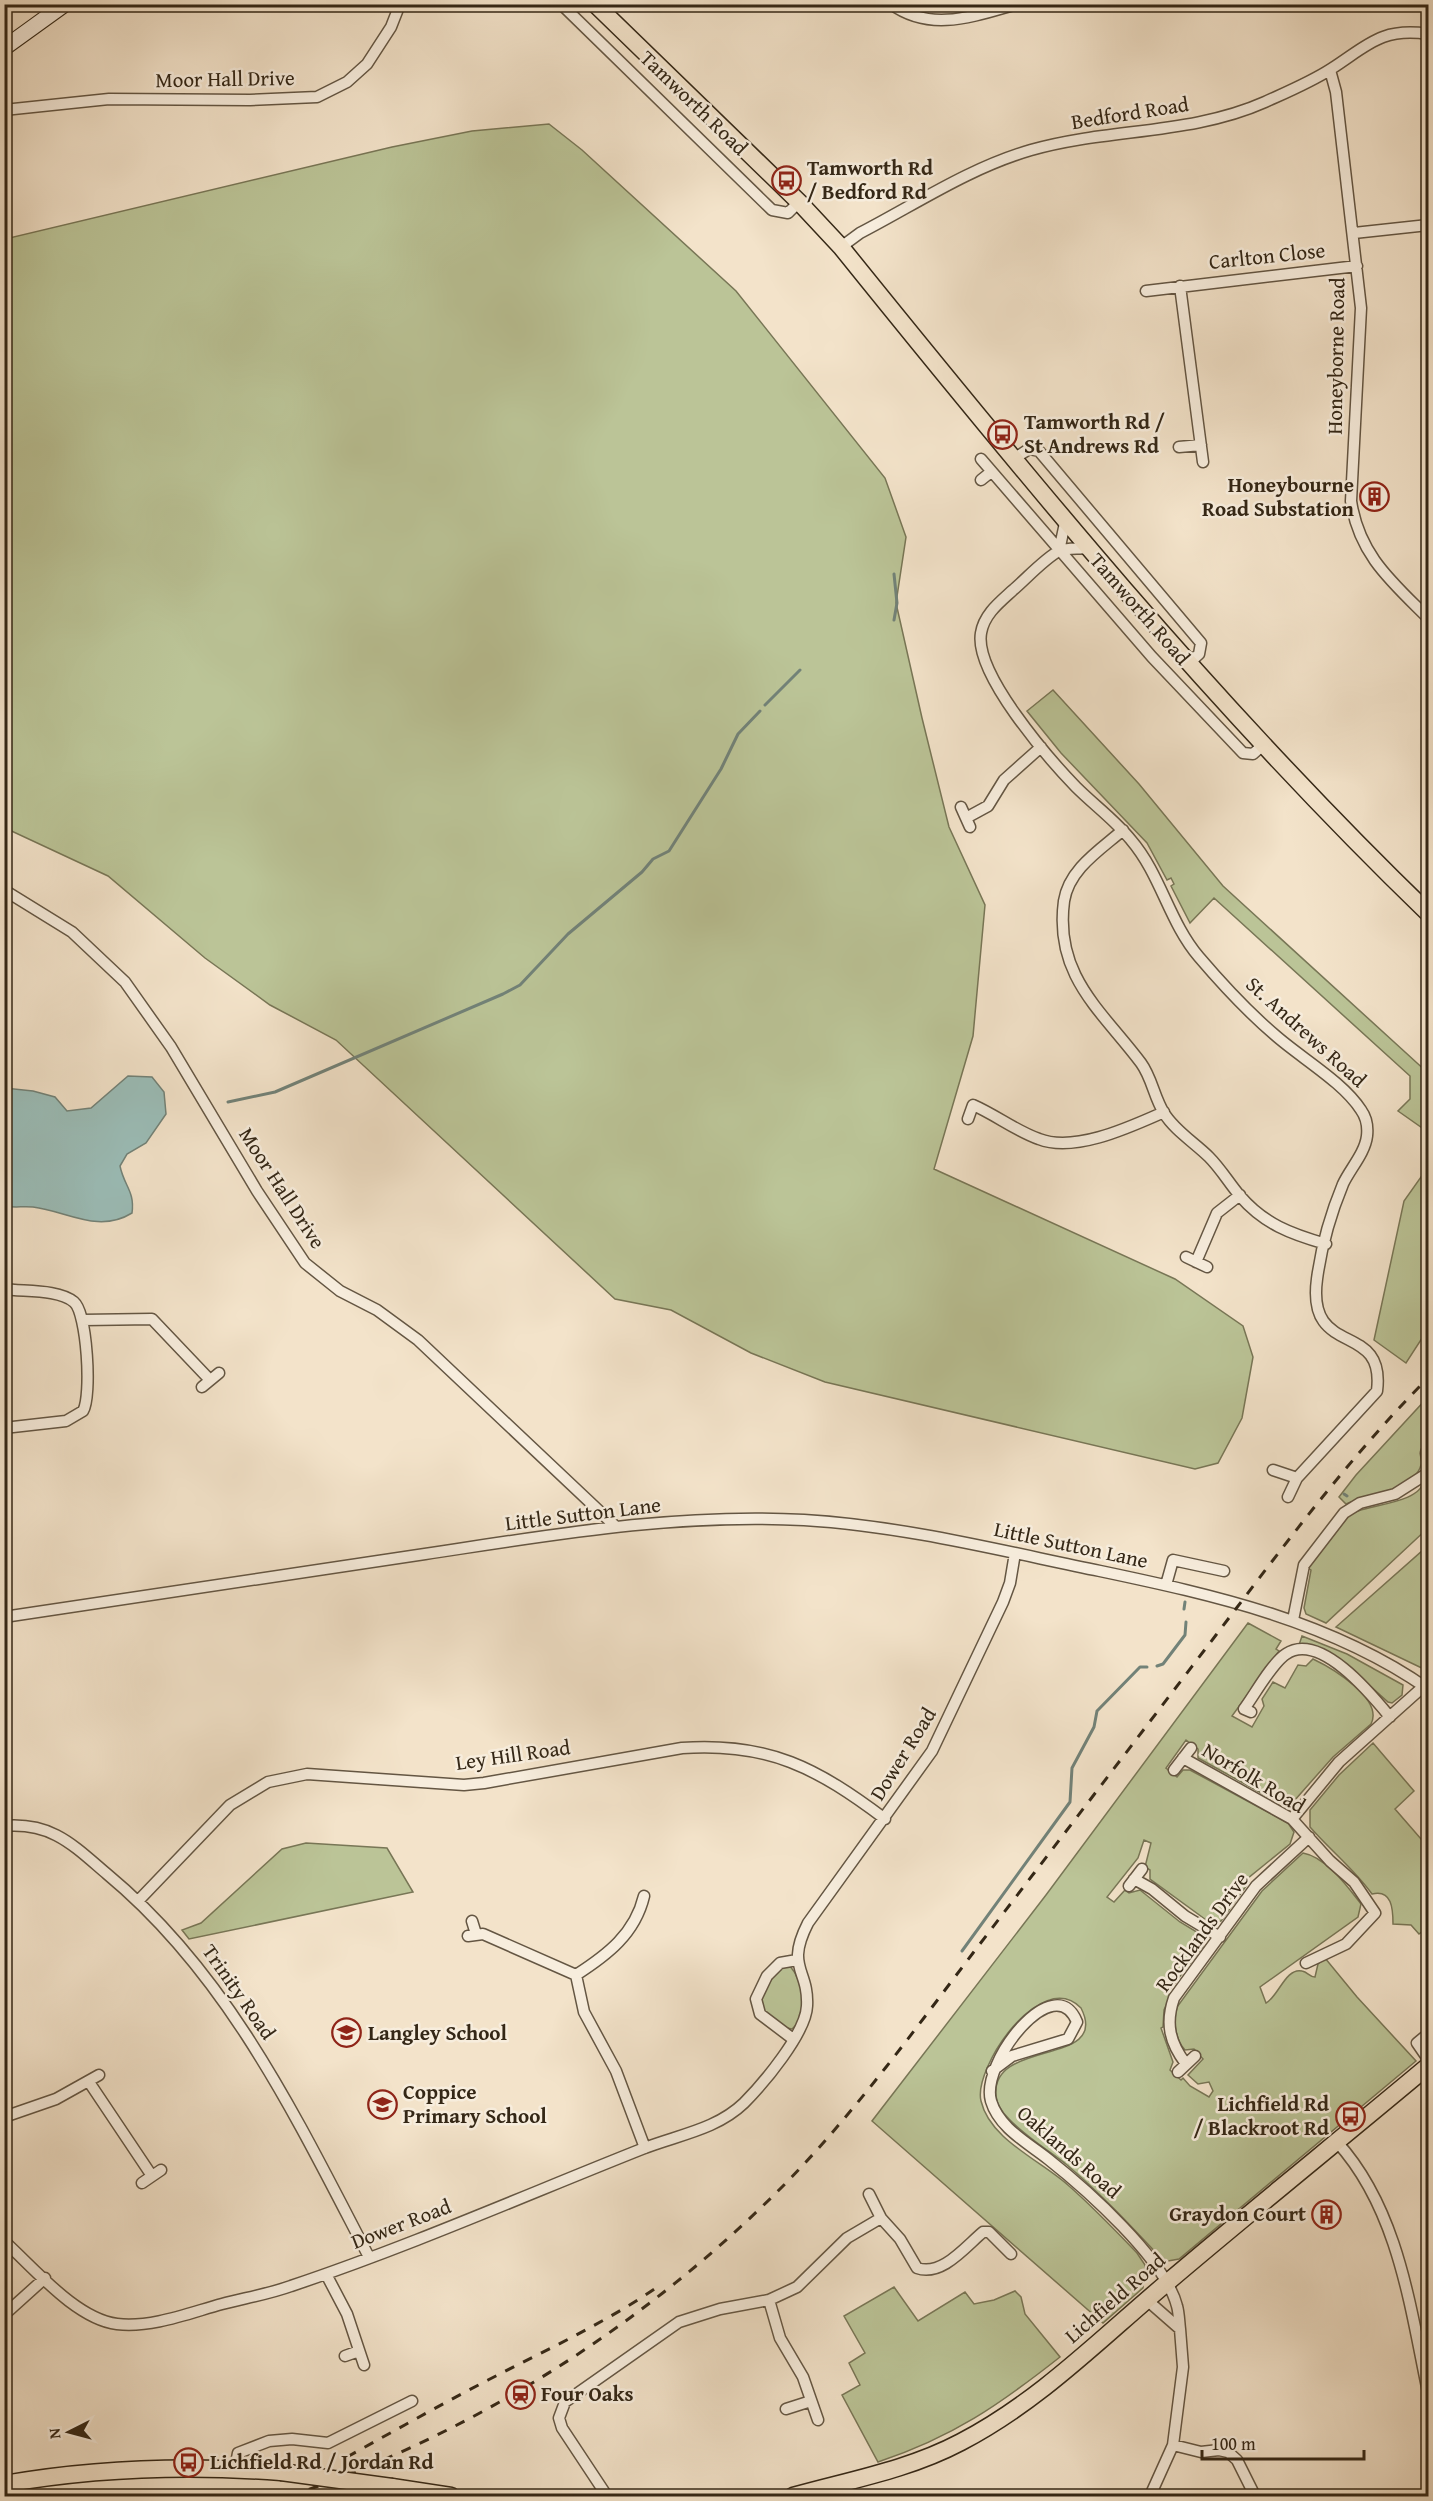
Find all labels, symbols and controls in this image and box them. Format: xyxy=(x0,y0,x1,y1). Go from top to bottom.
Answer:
street label: Tamworth Road xyxy=(633,43,756,163)
street label: Moor Hall Drive xyxy=(155,62,295,95)
street label: Bedford Road xyxy=(1069,88,1192,137)
place label: Tamworth Rd / Bedford Rd xyxy=(807,152,933,207)
bus stop icon: Tamworth Rd / Bedford Rd xyxy=(770,164,802,196)
street label: Carlton Close xyxy=(1207,234,1327,277)
street label: Honeyborne Road xyxy=(1319,276,1352,435)
place label: Tamworth Rd / St Andrews Rd xyxy=(1024,406,1165,461)
bus stop icon: Tamworth Rd / St Andrews Rd xyxy=(987,418,1019,450)
place label: Honeybourne Road Substation xyxy=(1202,469,1355,524)
building icon: Honeybourne Road Substation xyxy=(1359,481,1391,513)
street label: Tamworth Road xyxy=(1083,546,1198,672)
street label: St. Andrews Road xyxy=(1239,969,1374,1095)
street label: Moor Hall Drive xyxy=(231,1121,333,1255)
street label: Little Sutton Lane xyxy=(503,1489,663,1538)
street label: Little Sutton Lane xyxy=(991,1513,1151,1576)
street label: Dower Road xyxy=(862,1700,944,1806)
street label: Ley Hill Road xyxy=(454,1731,573,1778)
street label: Norfolk Road xyxy=(1197,1734,1312,1821)
street label: Rocklands Drive xyxy=(1148,1865,1256,1998)
street label: Trinity Road xyxy=(195,1938,284,2046)
school or university icon: Langley School xyxy=(331,2017,363,2049)
place label: Langley School xyxy=(368,2017,508,2048)
place label: Coppice Primary School xyxy=(403,2076,547,2131)
school or university icon: Coppice Primary School xyxy=(366,2088,398,2120)
place label: Lichfield Rd / Blackroot Rd xyxy=(1193,2088,1329,2143)
street label: Oaklands Road xyxy=(1010,2098,1129,2206)
bus stop icon: Lichfield Rd / Blackroot Rd xyxy=(1334,2100,1366,2132)
street label: Dower Road xyxy=(346,2190,456,2257)
place label: Graydon Court xyxy=(1169,2198,1306,2229)
building icon: Graydon Court xyxy=(1311,2198,1343,2230)
street label: Lichfield Road xyxy=(1057,2244,1173,2350)
station icon: Four Oaks xyxy=(504,2378,536,2410)
place label: Four Oaks xyxy=(541,2378,633,2409)
north arrow xyxy=(39,2402,99,2462)
scale bar xyxy=(1202,2423,1364,2461)
text: N xyxy=(42,2427,67,2440)
text: 100 m xyxy=(1211,2430,1256,2457)
bus stop icon: Lichfield Rd / Jordan Rd xyxy=(173,2446,205,2478)
place label: Lichfield Rd / Jordan Rd xyxy=(210,2446,434,2477)

